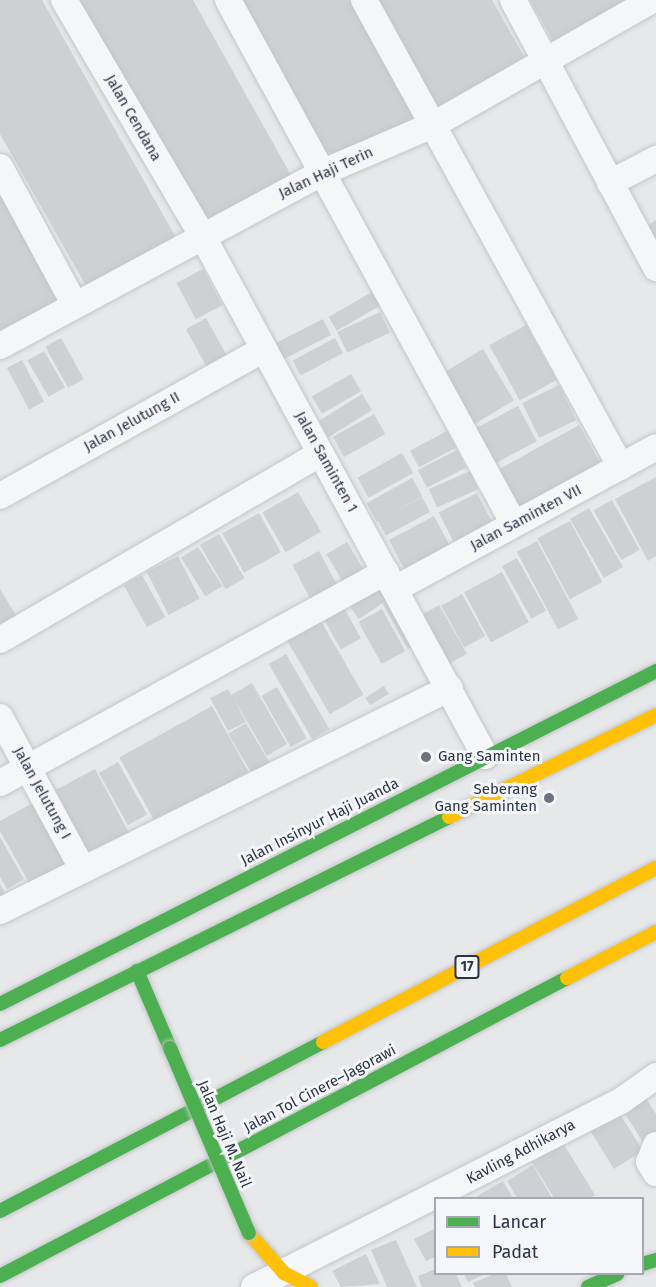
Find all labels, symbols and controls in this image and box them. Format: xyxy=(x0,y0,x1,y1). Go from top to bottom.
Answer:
street label: Jalan Cendana xyxy=(101,72,165,164)
street label: Jalan Haji Terin xyxy=(276,143,376,203)
street label: Jalan Jelutung II xyxy=(81,388,183,456)
street label: Jalan Saminten 1 xyxy=(291,408,361,516)
street label: Jalan Saminten VII xyxy=(467,481,585,555)
street label: Jalan Jelutung I xyxy=(9,744,75,842)
place label: Gang Saminten xyxy=(438,748,541,766)
marker: Gang Saminten xyxy=(419,750,433,764)
street label: Jalan Insinyur Haji Juanda xyxy=(238,774,402,870)
place label: Seberang Gang Saminten xyxy=(434,780,537,815)
marker: Seberang Gang Saminten xyxy=(542,791,556,805)
road number: 17 xyxy=(454,956,480,978)
street label: Jalan Tol Cinere–Jagorawi xyxy=(241,1041,399,1137)
street label: Jalan Haji M. Nail xyxy=(193,1078,255,1190)
street label: Kavling Adhikarya xyxy=(464,1116,578,1188)
legend xyxy=(434,1197,644,1275)
text: Lancar xyxy=(492,1211,546,1233)
text: Padat xyxy=(492,1241,538,1263)

